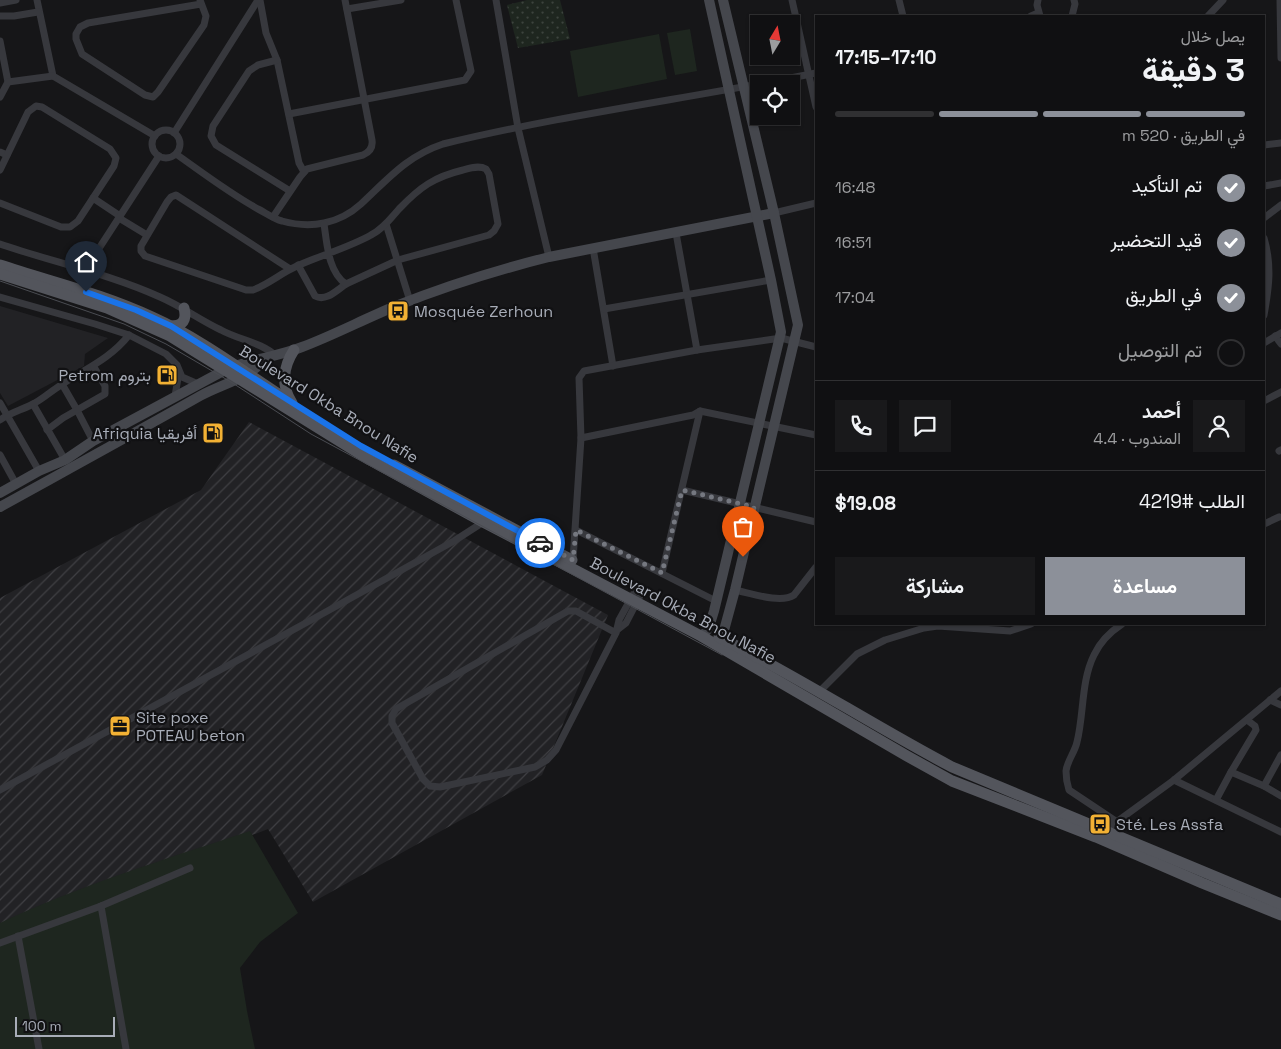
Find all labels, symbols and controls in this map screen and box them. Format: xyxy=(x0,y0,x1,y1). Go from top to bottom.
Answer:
north arrow xyxy=(750,15,800,65)
map controls xyxy=(750,15,800,125)
text: يصل خلال xyxy=(1181,26,1245,47)
text: 17:10–17:15 xyxy=(835,45,937,70)
text: 3 دقيقة xyxy=(1142,50,1245,90)
button: locate xyxy=(750,75,800,125)
text: في الطريق · 520 m xyxy=(1122,125,1245,146)
text: تم التأكيد xyxy=(1132,173,1202,198)
icon: check xyxy=(1217,174,1245,202)
text: 16:48 xyxy=(835,177,876,198)
text: قيد التحضير xyxy=(1111,228,1202,253)
icon: check xyxy=(1217,229,1245,257)
text: 16:51 xyxy=(835,232,872,253)
pin xyxy=(65,241,107,292)
icon: home xyxy=(72,248,100,276)
text: في الطريق xyxy=(1125,283,1202,308)
icon: check xyxy=(1217,284,1245,312)
text: 17:04 xyxy=(835,287,875,308)
bus stop icon: Mosquée Zerhoun xyxy=(386,299,410,323)
place label: Mosquée Zerhoun xyxy=(414,301,553,322)
text: تم التوصيل xyxy=(1118,338,1202,363)
street label: Boulevard Okba Bnou Nafie xyxy=(235,340,423,468)
fuel station icon: Petrom بتروم xyxy=(155,363,179,387)
place label: Petrom بتروم xyxy=(59,365,151,386)
text: أحمد xyxy=(1142,399,1181,424)
button: phone xyxy=(835,400,887,452)
button: chat xyxy=(899,400,951,452)
button: person xyxy=(1193,400,1245,452)
fuel station icon: Afriquia أفريقيا xyxy=(201,421,225,445)
place label: Afriquia أفريقيا xyxy=(93,423,197,444)
text: المندوب · 4.4 xyxy=(1093,428,1181,449)
text: الطلب #4219 xyxy=(1139,489,1245,514)
text: $19.08 xyxy=(835,491,896,516)
pin xyxy=(722,506,764,557)
icon: bag xyxy=(729,513,757,541)
courier xyxy=(515,518,565,568)
icon: car xyxy=(526,529,554,557)
street label: Boulevard Okba Bnou Nafie xyxy=(586,552,780,668)
button: مشاركة xyxy=(835,557,1035,615)
button: مساعدة xyxy=(1045,557,1245,615)
place label: Site poxe POTEAU beton xyxy=(136,707,245,746)
office icon: Site poxe POTEAU beton xyxy=(108,714,132,738)
bus stop icon: Sté. Les Assfa xyxy=(1088,812,1112,836)
place label: Sté. Les Assfa xyxy=(1116,814,1223,835)
scale bar xyxy=(15,1014,115,1037)
text: 100 m xyxy=(22,1017,61,1035)

